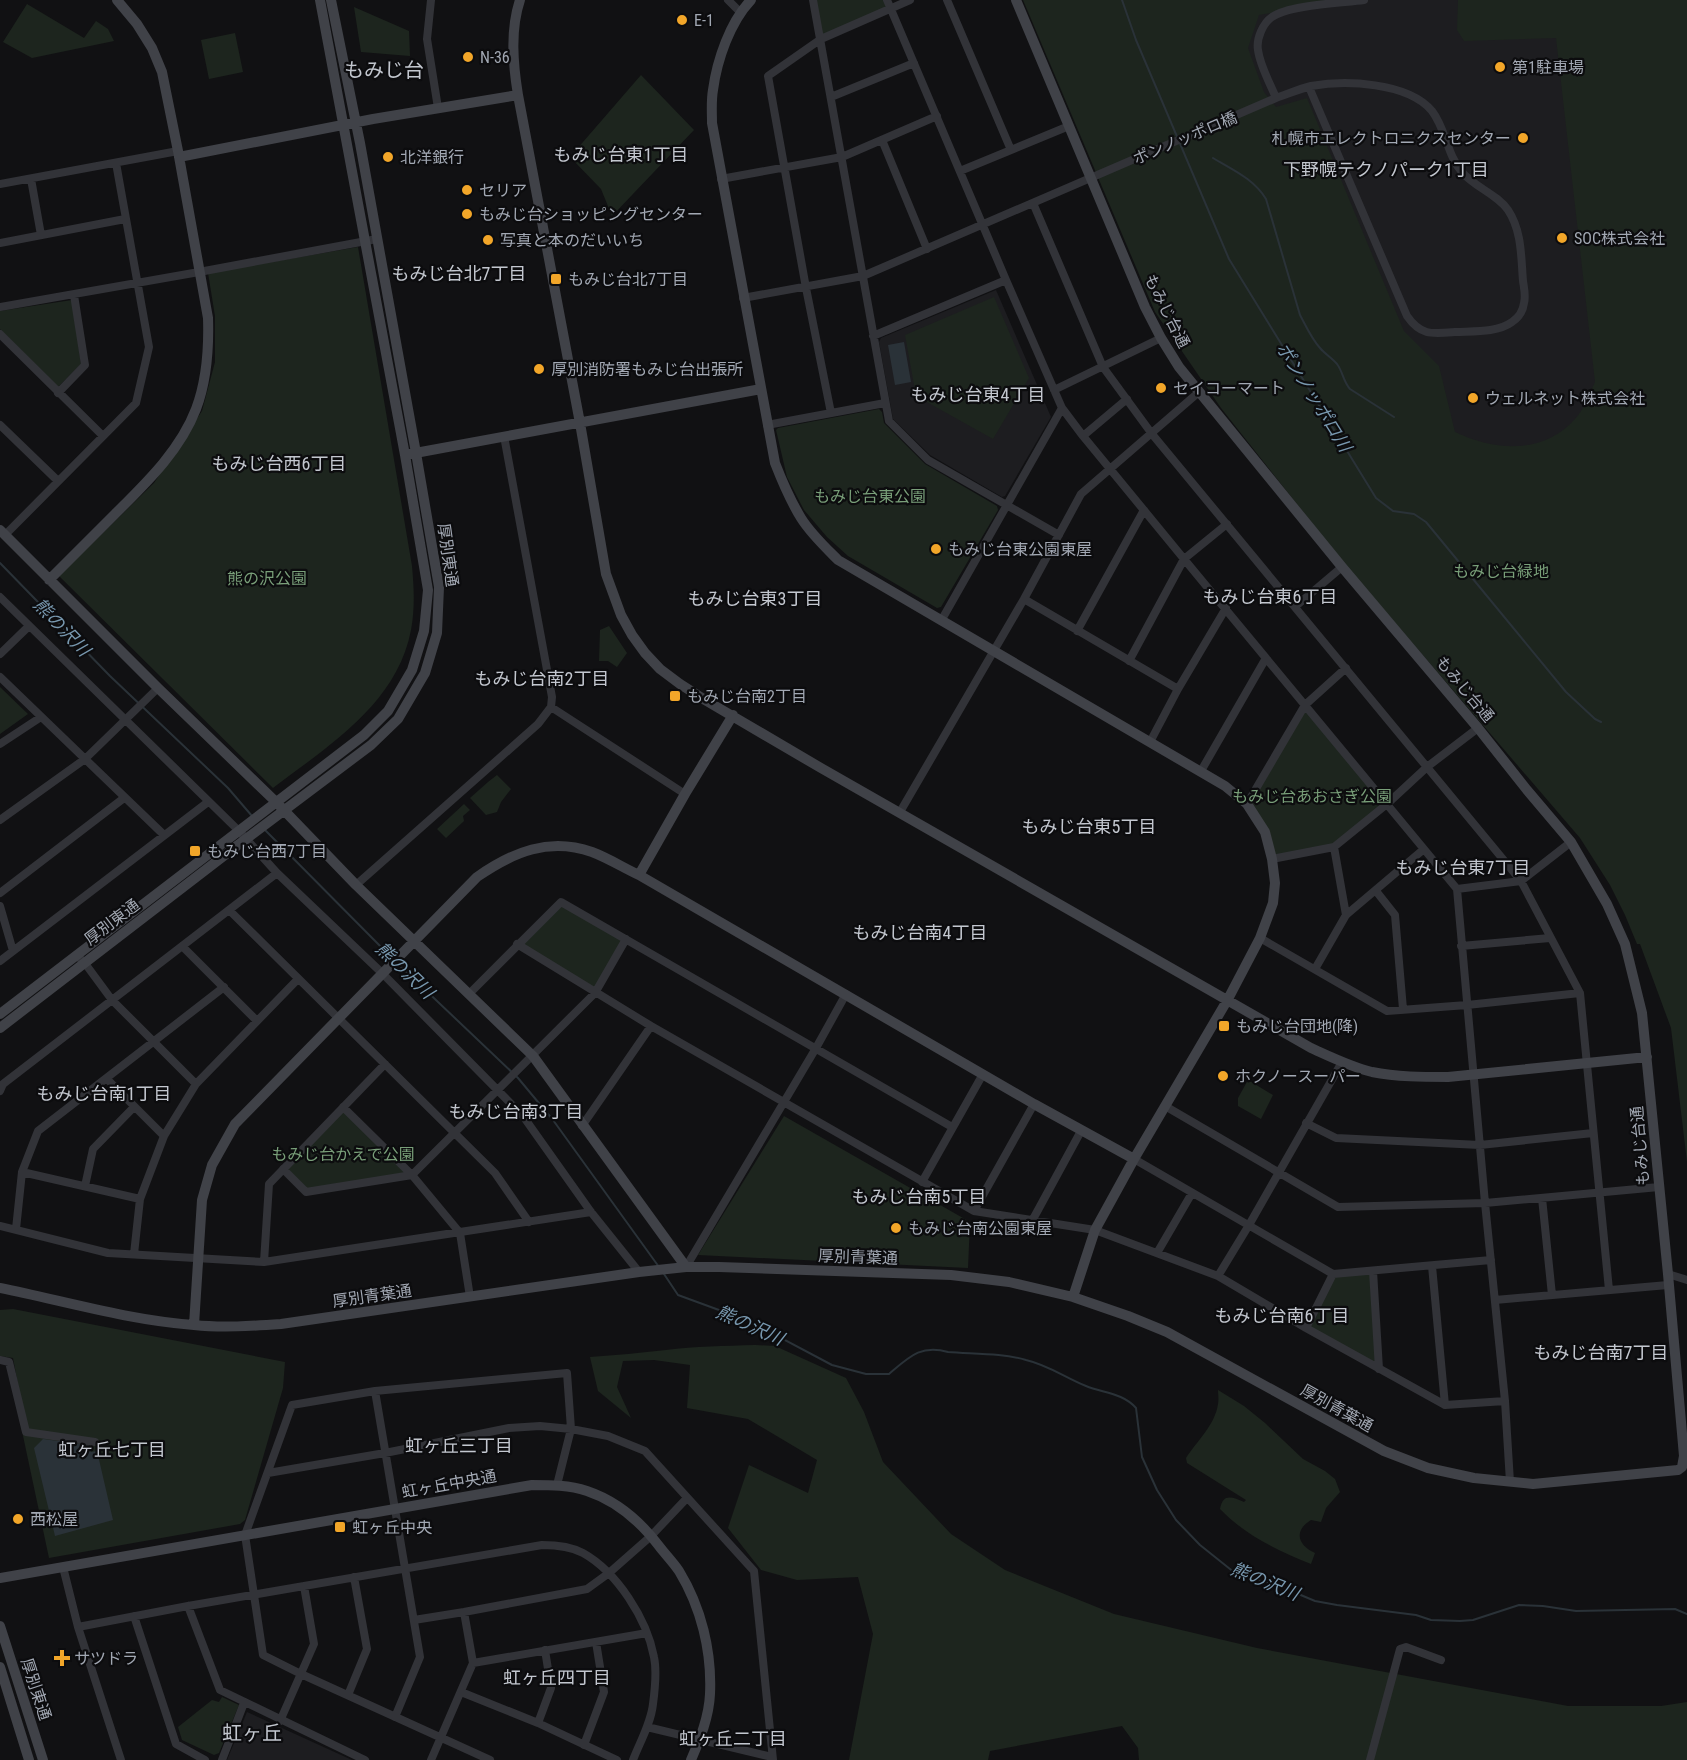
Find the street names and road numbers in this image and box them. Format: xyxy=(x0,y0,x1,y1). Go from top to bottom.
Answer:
street label: ポンノッポロ橋 xyxy=(1130,108,1240,168)
street label: もみじ台通 xyxy=(1140,271,1194,351)
street label: 厚別東通 xyxy=(434,522,462,588)
street label: もみじ台通 xyxy=(1432,652,1498,726)
street label: 厚別東通 xyxy=(81,895,143,949)
street label: もみじ台通 xyxy=(1627,1105,1653,1187)
street label: 厚別青葉通 xyxy=(818,1246,898,1268)
street label: 厚別青葉通 xyxy=(331,1281,413,1311)
street label: 厚別青葉通 xyxy=(1297,1380,1377,1436)
street label: 虹ヶ丘中央通 xyxy=(400,1466,498,1502)
street label: 厚別東通 xyxy=(17,1656,55,1722)

